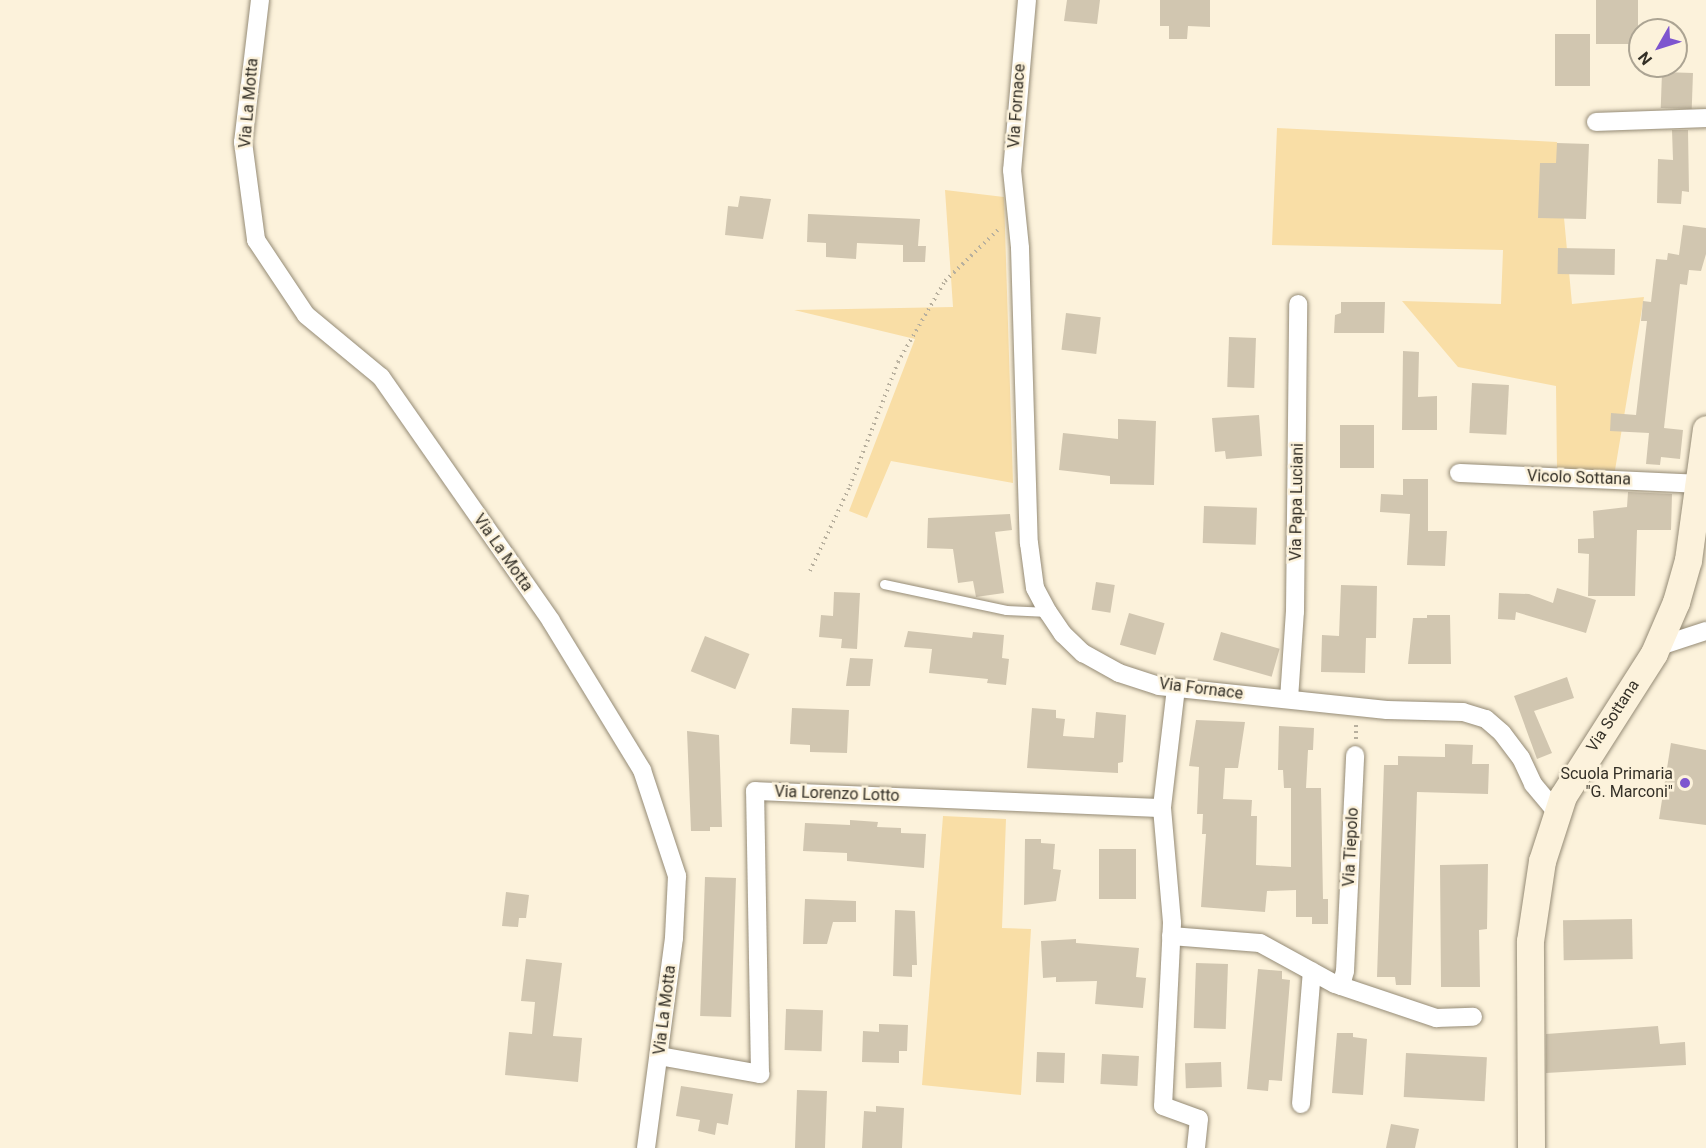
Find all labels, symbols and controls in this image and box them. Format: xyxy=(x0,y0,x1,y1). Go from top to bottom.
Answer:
north arrow xyxy=(1628,18,1688,78)
text: N xyxy=(1634,48,1656,69)
street label: Via La Motta xyxy=(236,57,262,149)
street label: Via Fornace xyxy=(1004,63,1030,149)
street label: Via Papa Luciani xyxy=(1286,443,1308,561)
street label: Vicolo Sottana xyxy=(1527,467,1631,489)
street label: Via La Motta xyxy=(469,511,537,595)
street label: Via Fornace xyxy=(1158,674,1244,704)
street label: Via Sottana xyxy=(1583,676,1643,756)
place label: Scuola Primaria "G. Marconi" xyxy=(1560,764,1673,802)
marker: Scuola Primaria "G. Marconi" xyxy=(1678,776,1692,790)
street label: Via Lorenzo Lotto xyxy=(774,782,900,806)
street label: Via Tiepolo xyxy=(1339,807,1363,887)
street label: Via La Motta xyxy=(650,964,680,1056)

